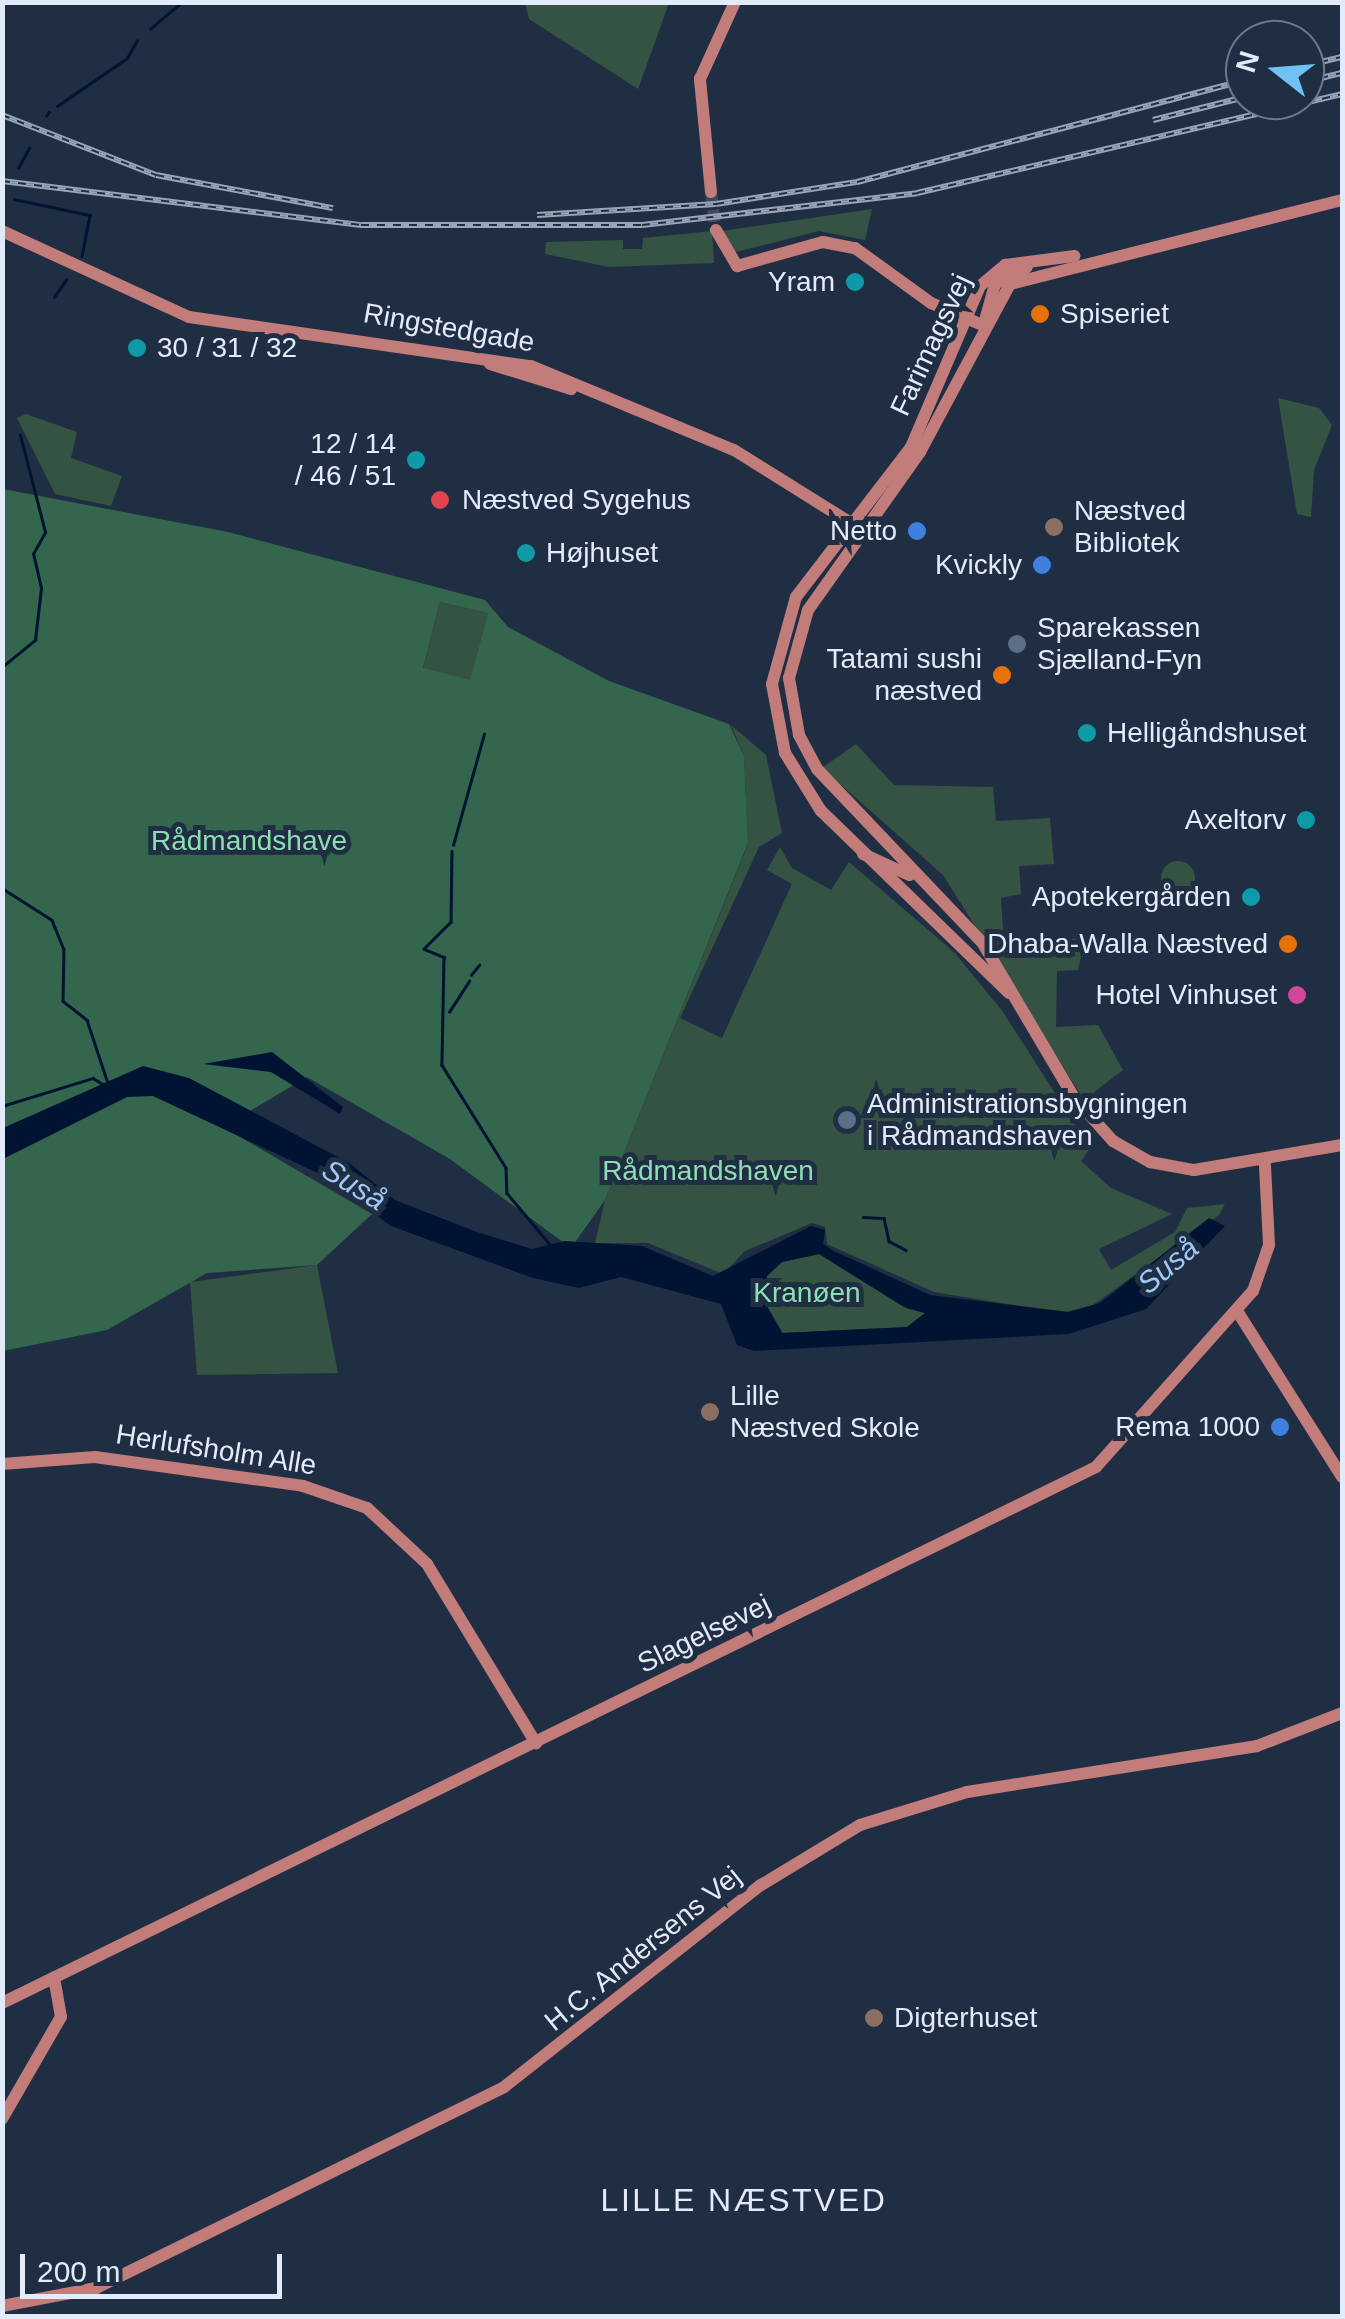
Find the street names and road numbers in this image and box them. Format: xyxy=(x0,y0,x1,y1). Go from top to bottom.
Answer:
street label: Farimagsvej xyxy=(884,269,978,421)
street label: Ringstedgade xyxy=(361,296,537,360)
street label: Herlufsholm Alle xyxy=(113,1417,319,1483)
street label: Slagelsevej xyxy=(632,1588,776,1680)
street label: H.C. Andersens Vej xyxy=(537,1859,749,2039)

